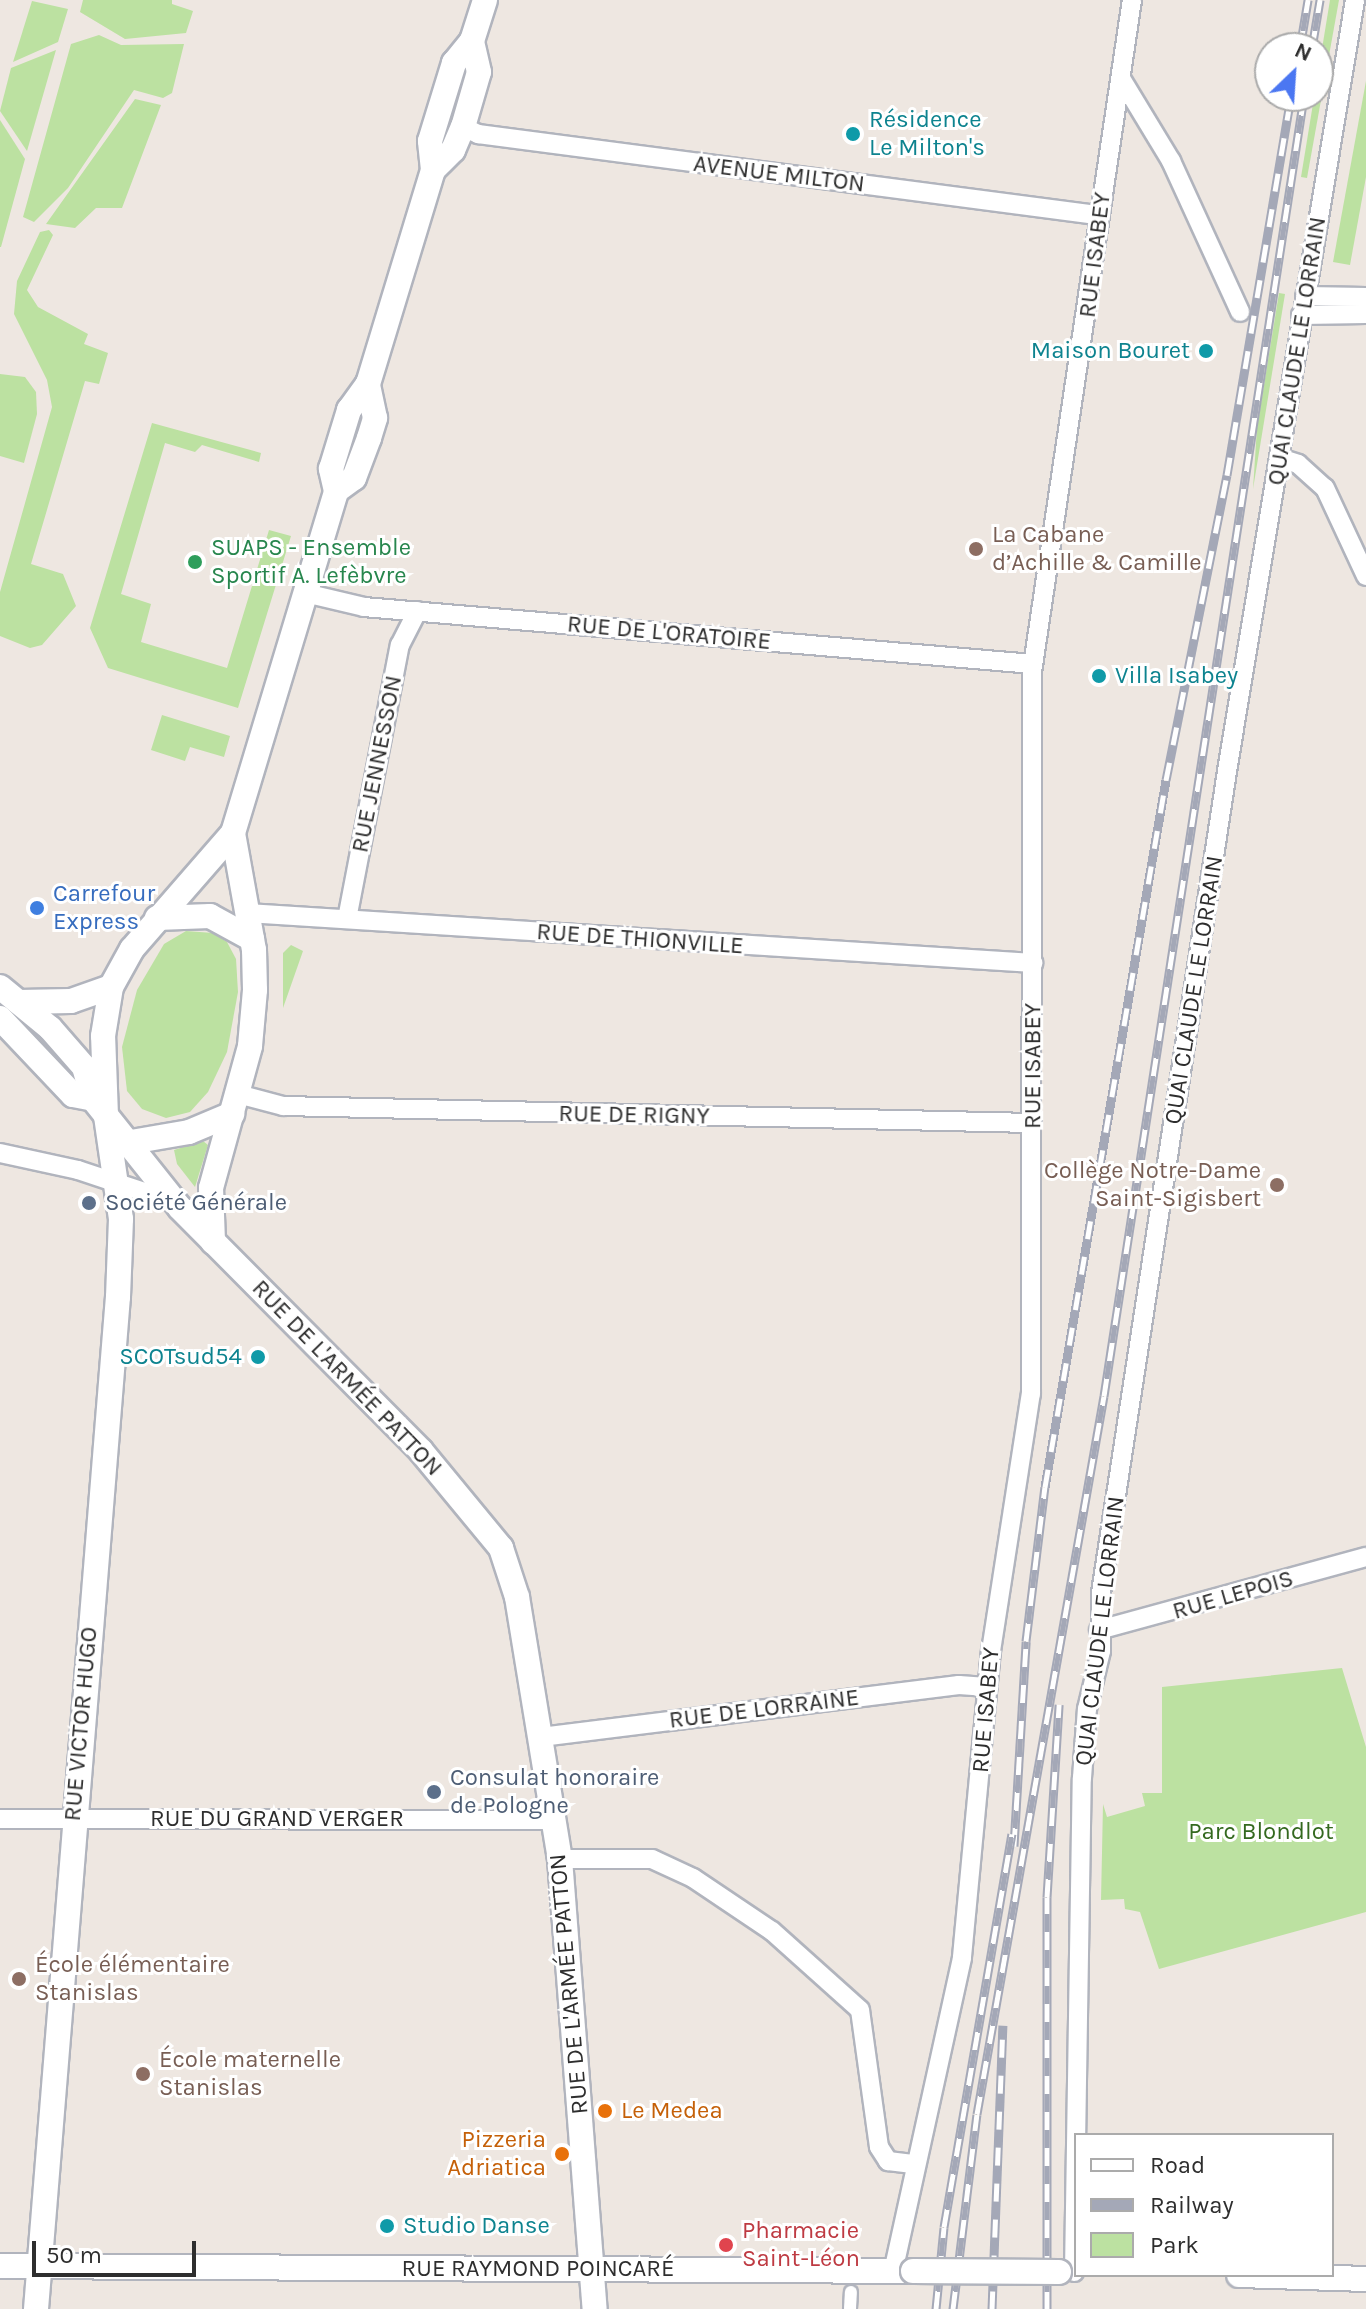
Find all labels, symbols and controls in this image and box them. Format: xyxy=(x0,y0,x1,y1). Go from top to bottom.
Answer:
north arrow xyxy=(1254,32,1334,112)
text: N xyxy=(1291,37,1316,67)
place label: Résidence Le Milton's xyxy=(869,106,985,162)
marker: Résidence Le Milton's xyxy=(844,125,862,143)
street label: AVENUE MILTON xyxy=(692,149,866,199)
street label: RUE ISABEY xyxy=(1073,191,1117,319)
street label: QUAI CLAUDE LE LORRAIN xyxy=(1262,215,1332,487)
place label: Maison Bouret xyxy=(1031,337,1190,365)
marker: Maison Bouret xyxy=(1197,342,1215,360)
place label: La Cabane d’Achille & Camille xyxy=(992,521,1202,577)
place label: SUAPS - Ensemble Sportif A. Lefèbvre xyxy=(211,534,411,590)
marker: La Cabane d’Achille & Camille xyxy=(967,540,985,558)
marker: SUAPS - Ensemble Sportif A. Lefèbvre xyxy=(186,553,204,571)
street label: RUE DE L'ORATOIRE xyxy=(566,610,772,656)
place label: Villa Isabey xyxy=(1115,662,1238,690)
marker: Villa Isabey xyxy=(1090,667,1108,685)
street label: RUE JENNESSON xyxy=(346,673,408,855)
street label: QUAI CLAUDE LE LORRAIN xyxy=(1159,854,1229,1126)
place label: Carrefour Express xyxy=(53,880,155,936)
marker: Carrefour Express xyxy=(28,899,46,917)
street label: RUE DE THIONVILLE xyxy=(536,917,744,961)
street label: RUE ISABEY xyxy=(1019,1003,1047,1129)
street label: RUE DE RIGNY xyxy=(558,1099,710,1131)
place label: Collège Notre-Dame Saint-Sigisbert xyxy=(1044,1157,1261,1213)
marker: Collège Notre-Dame Saint-Sigisbert xyxy=(1268,1176,1286,1194)
place label: Société Générale xyxy=(105,1189,287,1217)
marker: Société Générale xyxy=(80,1194,98,1212)
street label: RUE DE L'ARMÉE PATTON xyxy=(246,1274,448,1482)
place label: SCOTsud54 xyxy=(119,1343,242,1371)
marker: SCOTsud54 xyxy=(249,1348,267,1366)
street label: QUAI CLAUDE LE LORRAIN xyxy=(1069,1495,1131,1767)
street label: RUE LEPOIS xyxy=(1169,1564,1297,1626)
street label: RUE VICTOR HUGO xyxy=(58,1626,104,1822)
street label: RUE ISABEY xyxy=(966,1646,1006,1774)
street label: RUE DE LORRAINE xyxy=(667,1683,861,1735)
place label: Consulat honoraire de Pologne xyxy=(450,1764,659,1820)
marker: Consulat honoraire de Pologne xyxy=(425,1783,443,1801)
street label: RUE DU GRAND VERGER xyxy=(150,1805,404,1833)
park label: Parc Blondlot xyxy=(1188,1818,1334,1846)
street label: RUE DE L'ARMÉE PATTON xyxy=(543,1852,595,2116)
place label: École élémentaire Stanislas xyxy=(35,1951,230,2007)
marker: École élémentaire Stanislas xyxy=(10,1970,28,1988)
place label: École maternelle Stanislas xyxy=(159,2046,341,2102)
marker: École maternelle Stanislas xyxy=(134,2065,152,2083)
place label: Le Medea xyxy=(621,2097,723,2125)
marker: Le Medea xyxy=(596,2102,614,2120)
place label: Pizzeria Adriatica xyxy=(447,2126,546,2182)
legend xyxy=(1074,2133,1334,2277)
marker: Pizzeria Adriatica xyxy=(553,2145,571,2163)
text: Road xyxy=(1150,2151,1205,2179)
text: Railway xyxy=(1150,2191,1234,2219)
place label: Studio Danse xyxy=(403,2212,550,2240)
marker: Studio Danse xyxy=(378,2217,396,2235)
place label: Pharmacie Saint-Léon xyxy=(742,2217,860,2273)
scale bar xyxy=(36,2225,200,2275)
text: Park xyxy=(1150,2231,1199,2259)
marker: Pharmacie Saint-Léon xyxy=(717,2236,735,2254)
text: 50 m xyxy=(46,2241,102,2269)
street label: RUE RAYMOND POINCARÉ xyxy=(402,2255,674,2283)

